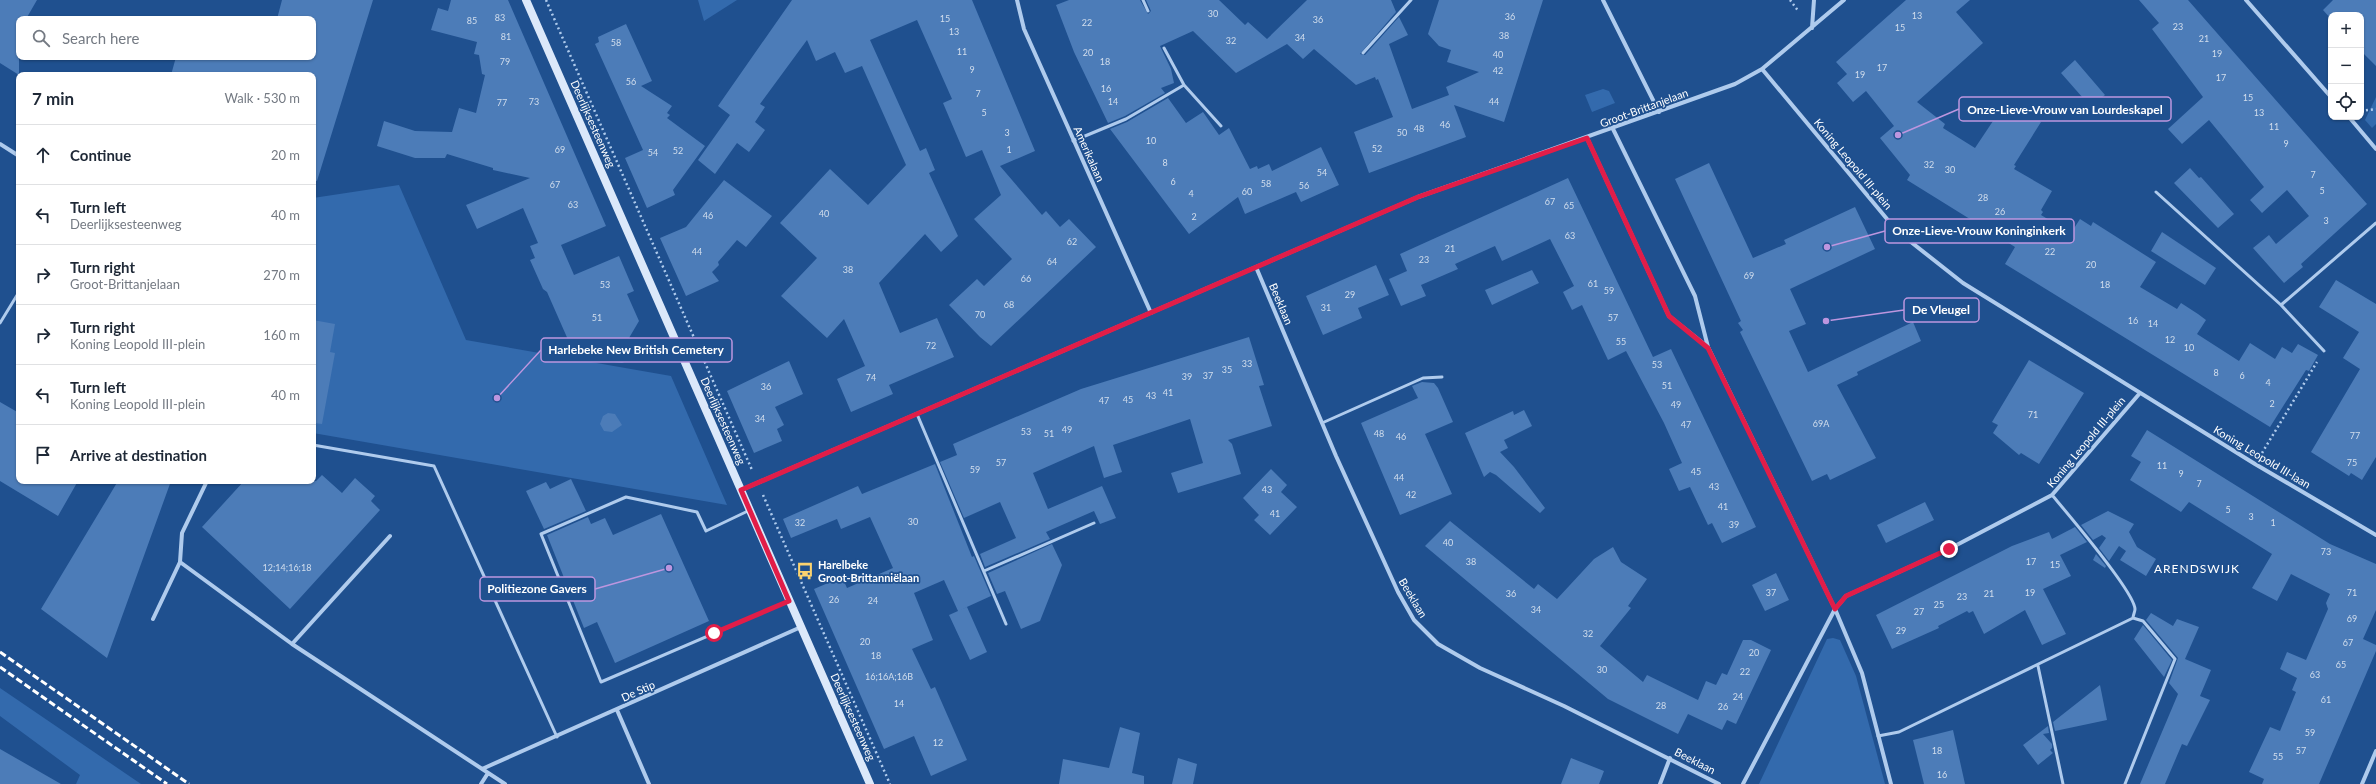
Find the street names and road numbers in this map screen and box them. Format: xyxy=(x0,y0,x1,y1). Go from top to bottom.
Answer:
street label: Deerlijksesteenweg xyxy=(568,78,619,170)
street label: Groot-Brittanjelaan xyxy=(1598,86,1690,130)
street label: Koning Leopold III-plein xyxy=(1812,116,1895,212)
street label: Amerikalaan xyxy=(1071,124,1108,184)
street label: Beeklaan xyxy=(1267,281,1296,327)
street label: Deerlijksesteenweg xyxy=(698,375,749,467)
street label: Koning Leopold III-plein xyxy=(2044,394,2127,490)
street label: Koning Leopold III-laan xyxy=(2211,422,2313,491)
street label: Beeklaan xyxy=(1397,576,1430,620)
street label: Deerlijksesteenweg xyxy=(828,671,879,763)
street label: De Stip xyxy=(619,677,657,704)
street label: Beeklaan xyxy=(1673,745,1718,776)

